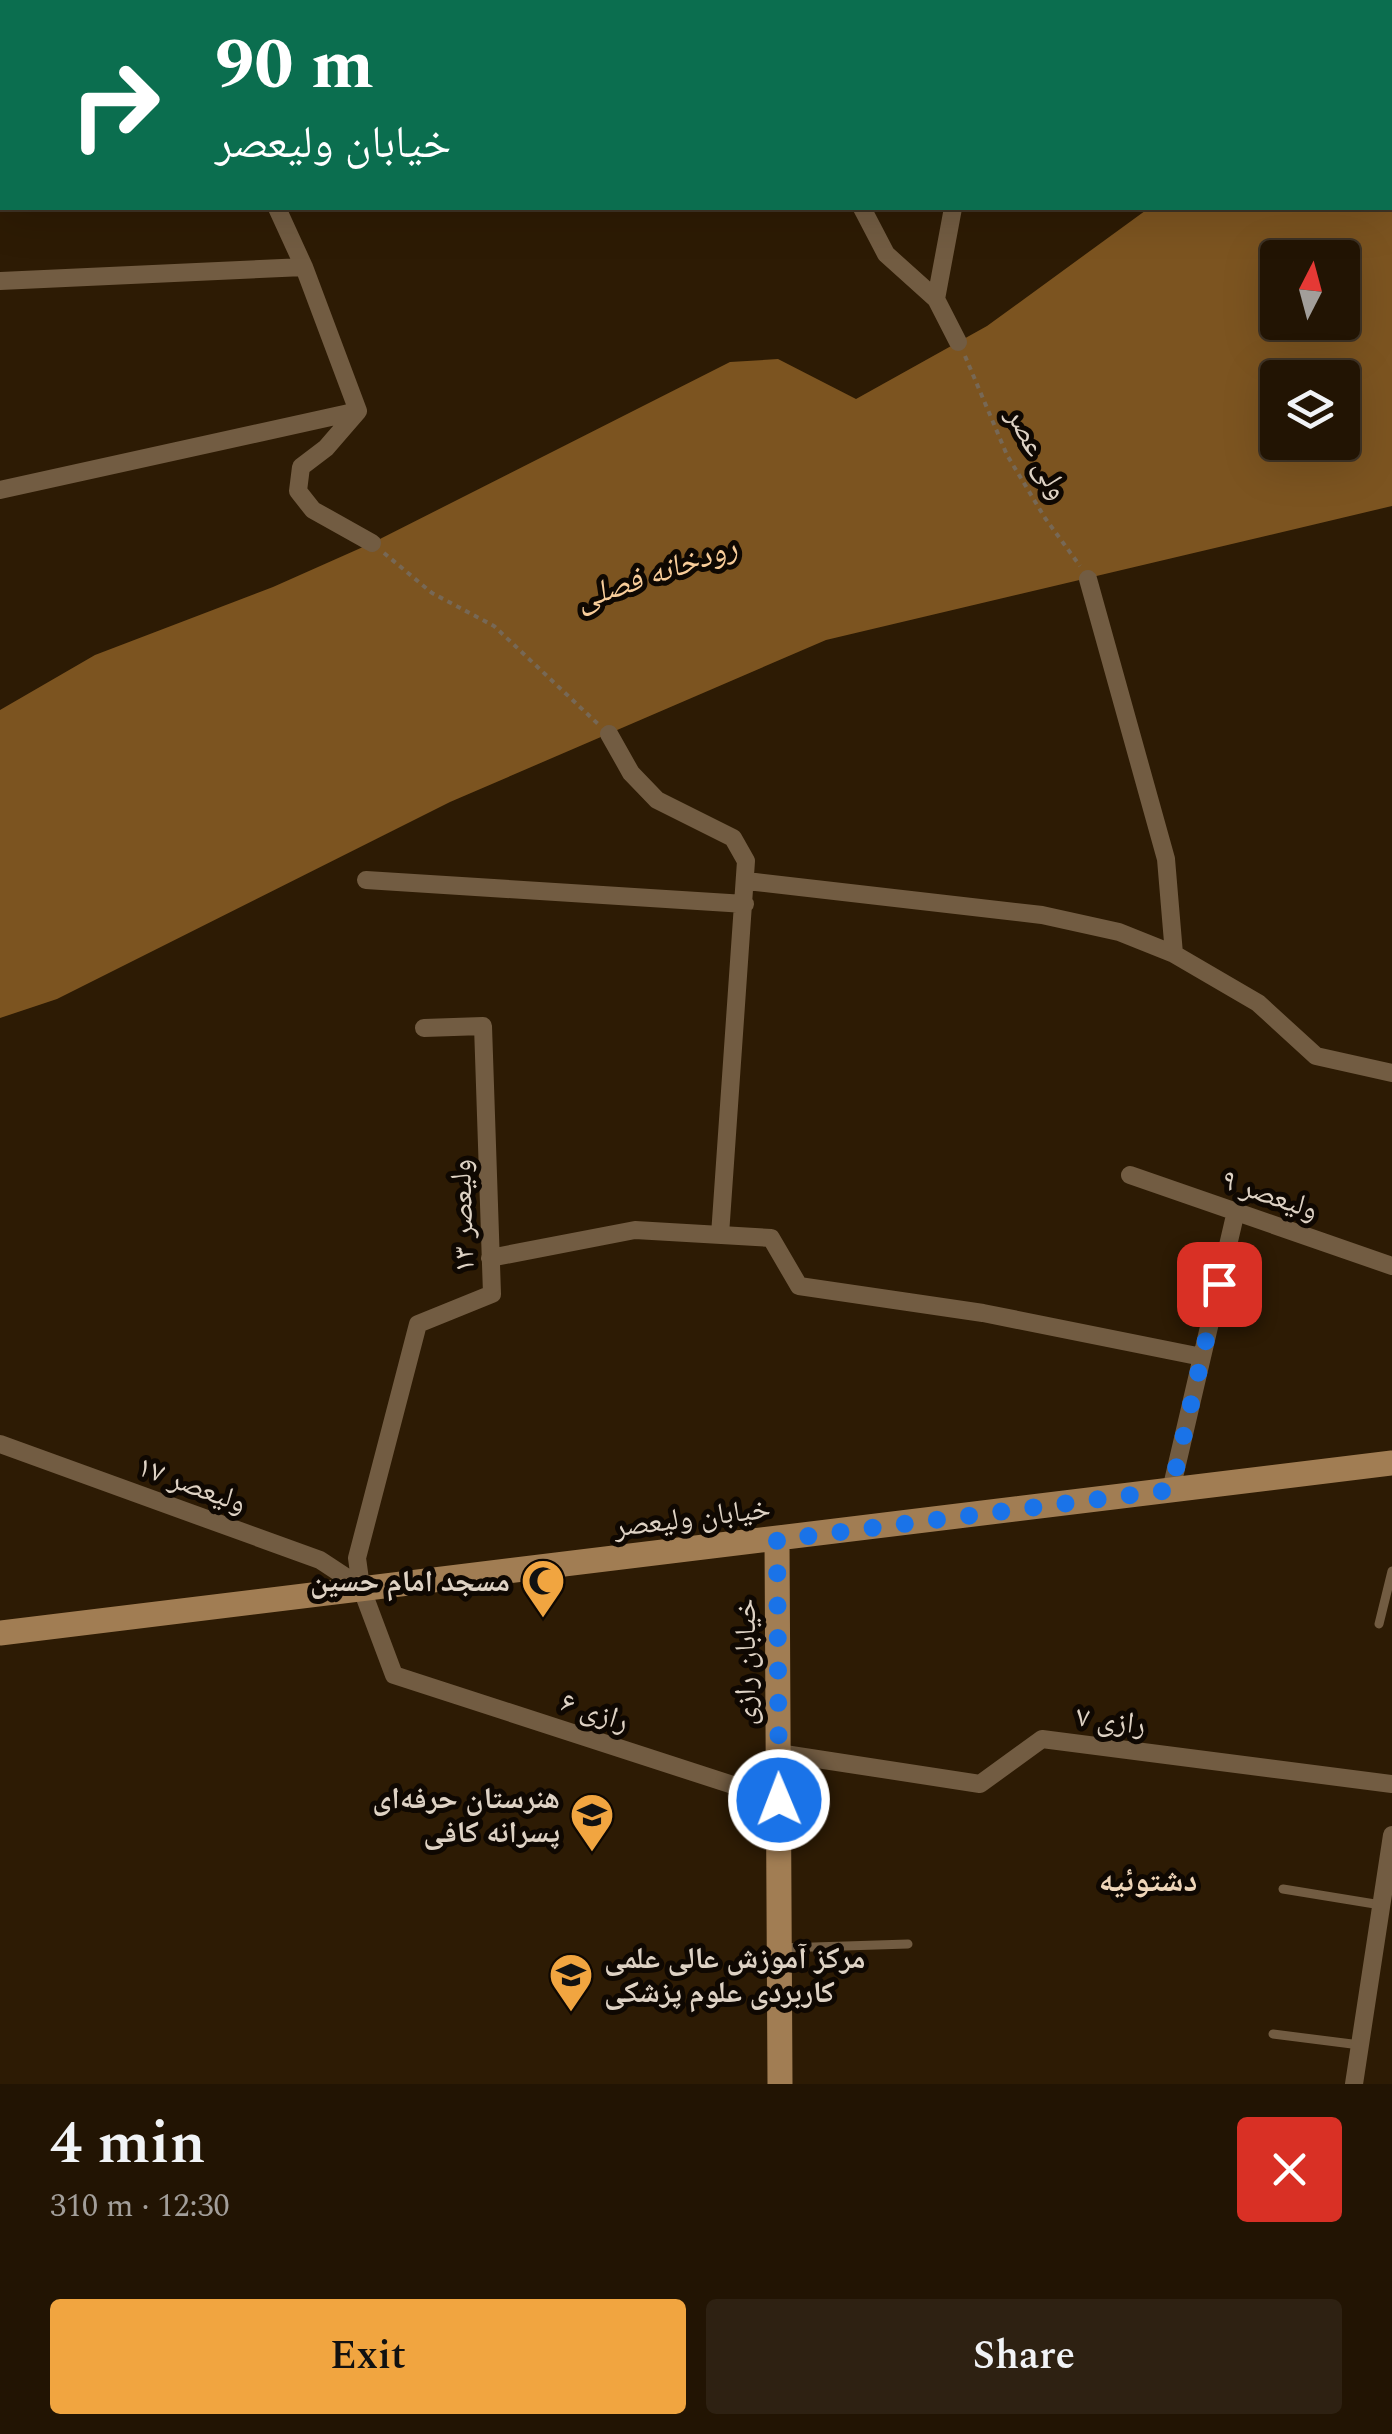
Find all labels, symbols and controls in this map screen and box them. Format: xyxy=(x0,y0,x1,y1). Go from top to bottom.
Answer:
text: 90 m xyxy=(215,13,374,119)
icon: right xyxy=(50,40,180,170)
text: خیابان ولیعصر xyxy=(215,109,451,178)
north arrow xyxy=(1260,240,1360,340)
map controls xyxy=(1260,240,1360,460)
button: layers xyxy=(1260,360,1360,460)
street label: ولی عصر xyxy=(993,398,1081,508)
water label: رودخانه فصلی xyxy=(569,523,744,624)
street label: ولیعصر ۹ xyxy=(1215,1157,1324,1233)
street label: ولیعصر ۱۳ xyxy=(438,1158,488,1274)
pin xyxy=(1177,1242,1262,1327)
icon: arrive xyxy=(1192,1257,1247,1312)
street label: ولیعصر ۱۷ xyxy=(130,1444,253,1526)
street label: خیابان ولیعصر xyxy=(610,1486,773,1551)
mosque icon: مسجد امام حسین xyxy=(520,1558,566,1619)
place label: مسجد امام حسین xyxy=(310,1559,510,1605)
street label: خیابان رازی xyxy=(723,1598,769,1726)
street label: رازی ۶ xyxy=(554,1679,635,1745)
street label: رازی ۷ xyxy=(1073,1694,1148,1748)
position arrow xyxy=(727,1748,831,1852)
place label: هنرستان حرفه‌ای پسرانه کافی xyxy=(372,1776,560,1856)
school or university icon: هنرستان حرفه‌ای پسرانه کافی xyxy=(569,1792,615,1853)
district label: دشتوئیه xyxy=(1099,1857,1197,1906)
place label: مرکز آموزش عالی علمی کاربردی علوم پزشکی xyxy=(604,1936,865,2016)
school or university icon: مرکز آموزش عالی علمی کاربردی علوم پزشکی xyxy=(548,1952,594,2013)
text: 4 min xyxy=(50,2098,206,2190)
button: close xyxy=(1237,2117,1342,2222)
text: 310 m · 12:30 xyxy=(50,2182,230,2231)
button: Exit xyxy=(50,2299,686,2414)
button: Share xyxy=(706,2299,1342,2414)

